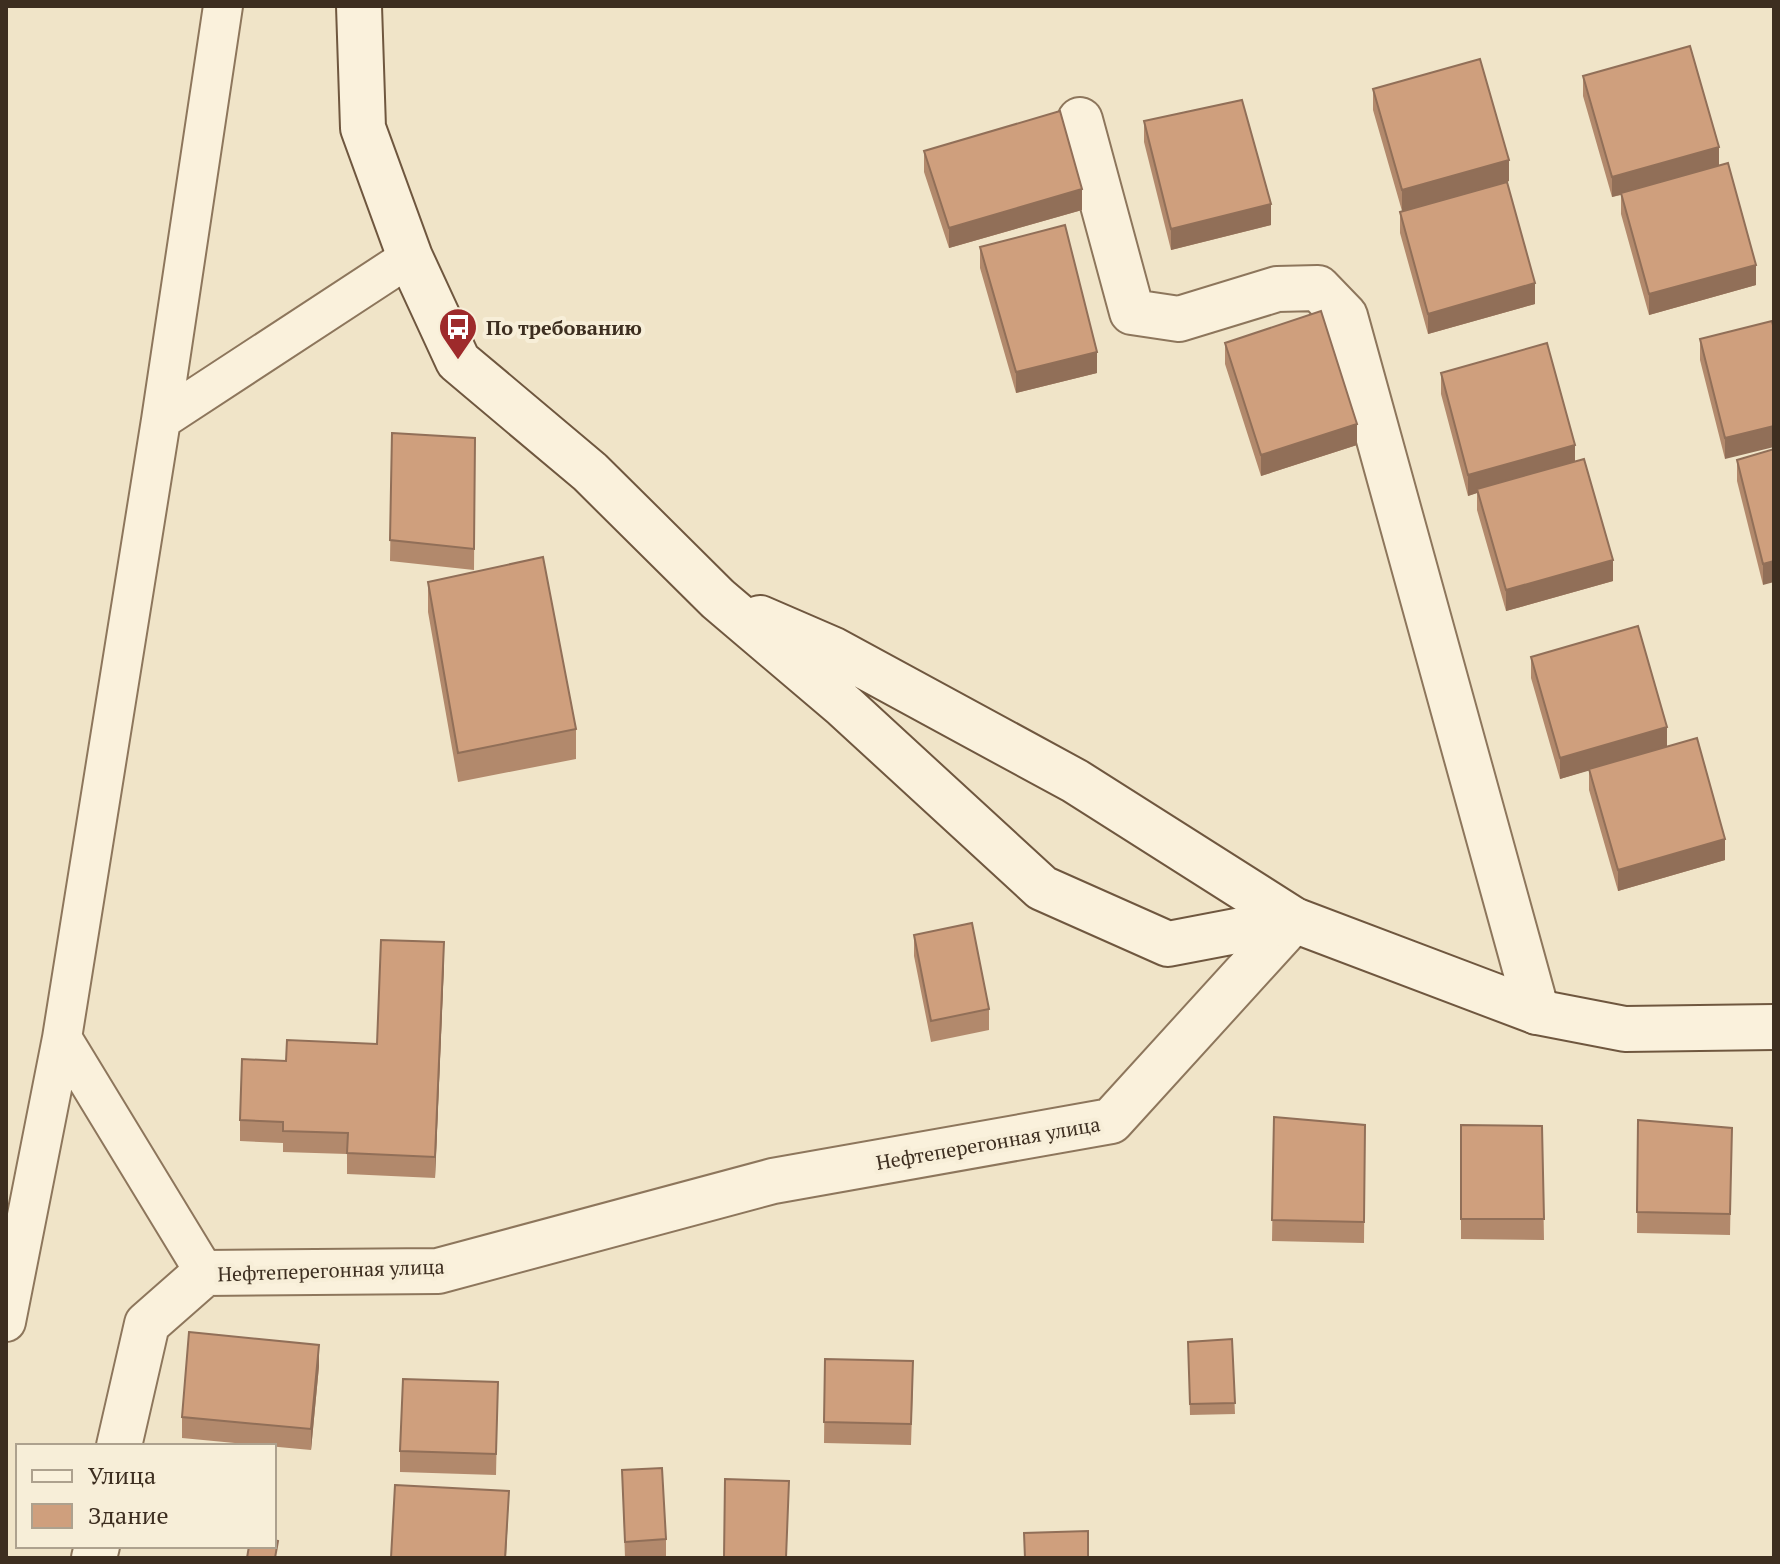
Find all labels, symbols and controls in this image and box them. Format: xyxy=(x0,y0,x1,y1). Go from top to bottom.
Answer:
bus stop icon: По требованию xyxy=(437,306,479,361)
place label: По требованию xyxy=(486,314,642,341)
street label: Нефтеперегонная улица xyxy=(874,1110,1102,1176)
street label: Нефтеперегонная улица xyxy=(217,1253,445,1287)
legend xyxy=(16,1444,276,1548)
text: Улица xyxy=(88,1459,156,1491)
text: Здание xyxy=(88,1499,169,1531)

